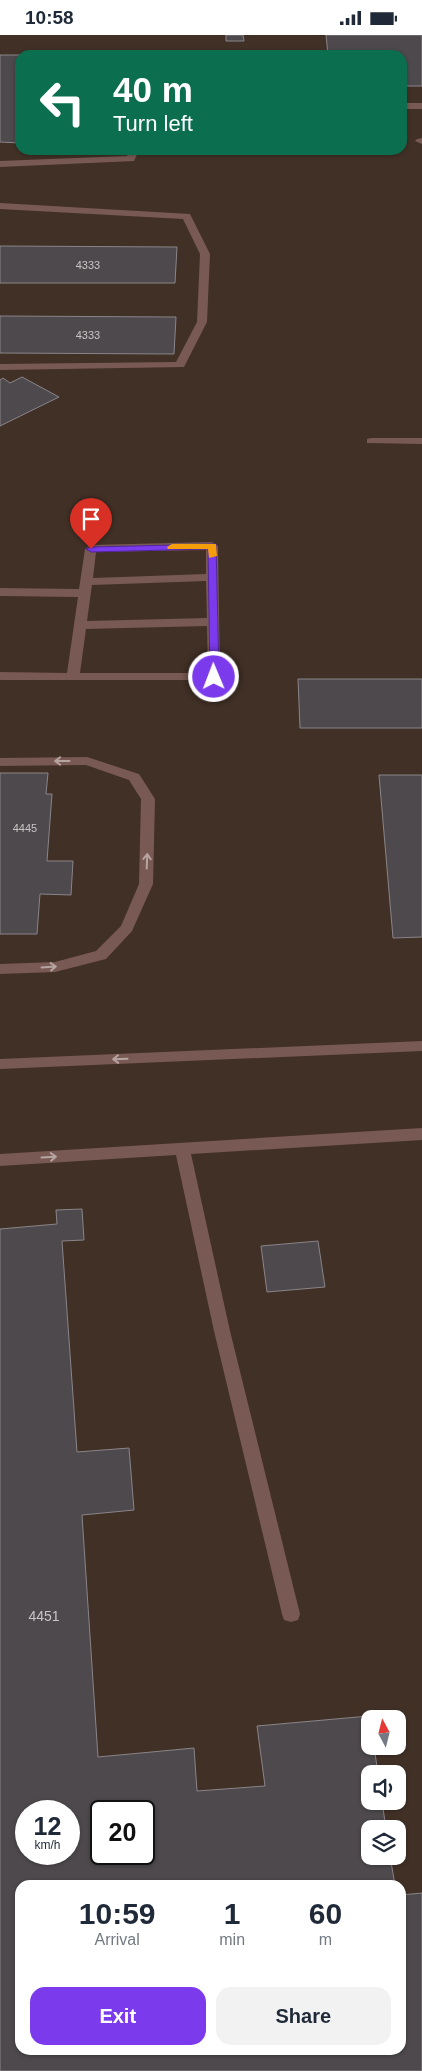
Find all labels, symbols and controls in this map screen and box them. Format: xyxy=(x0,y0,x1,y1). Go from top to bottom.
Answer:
text: 10:58 xyxy=(25,7,74,28)
icon: left xyxy=(30,70,95,135)
text: 40 m xyxy=(113,70,193,109)
text: Turn left xyxy=(113,111,193,136)
house number: 4333 xyxy=(76,259,100,271)
house number: 4333 xyxy=(76,329,100,341)
pin xyxy=(70,498,112,549)
icon: arrive xyxy=(77,505,105,533)
position arrow xyxy=(187,650,239,702)
one-way arrow xyxy=(54,756,70,766)
house number: 4445 xyxy=(13,822,37,834)
one-way arrow xyxy=(142,853,151,869)
one-way arrow xyxy=(40,962,56,971)
one-way arrow xyxy=(113,1054,129,1064)
one-way arrow xyxy=(40,1152,56,1161)
house number: 4451 xyxy=(28,1608,60,1624)
north arrow xyxy=(361,1710,406,1755)
map controls xyxy=(361,1710,406,1865)
button: sound xyxy=(361,1765,406,1810)
speed limit sign: 20 xyxy=(90,1800,155,1865)
text: 12 xyxy=(34,1812,61,1840)
button: layers xyxy=(361,1820,406,1865)
text: km/h xyxy=(34,1838,61,1852)
text: 10:59 xyxy=(79,1897,156,1930)
text: 1 xyxy=(224,1897,241,1930)
text: 60 xyxy=(309,1897,342,1930)
text: Arrival xyxy=(94,1931,140,1948)
text: min xyxy=(219,1931,245,1948)
text: m xyxy=(319,1931,332,1948)
button: Exit xyxy=(30,1987,206,2045)
button: Share xyxy=(216,1987,391,2045)

